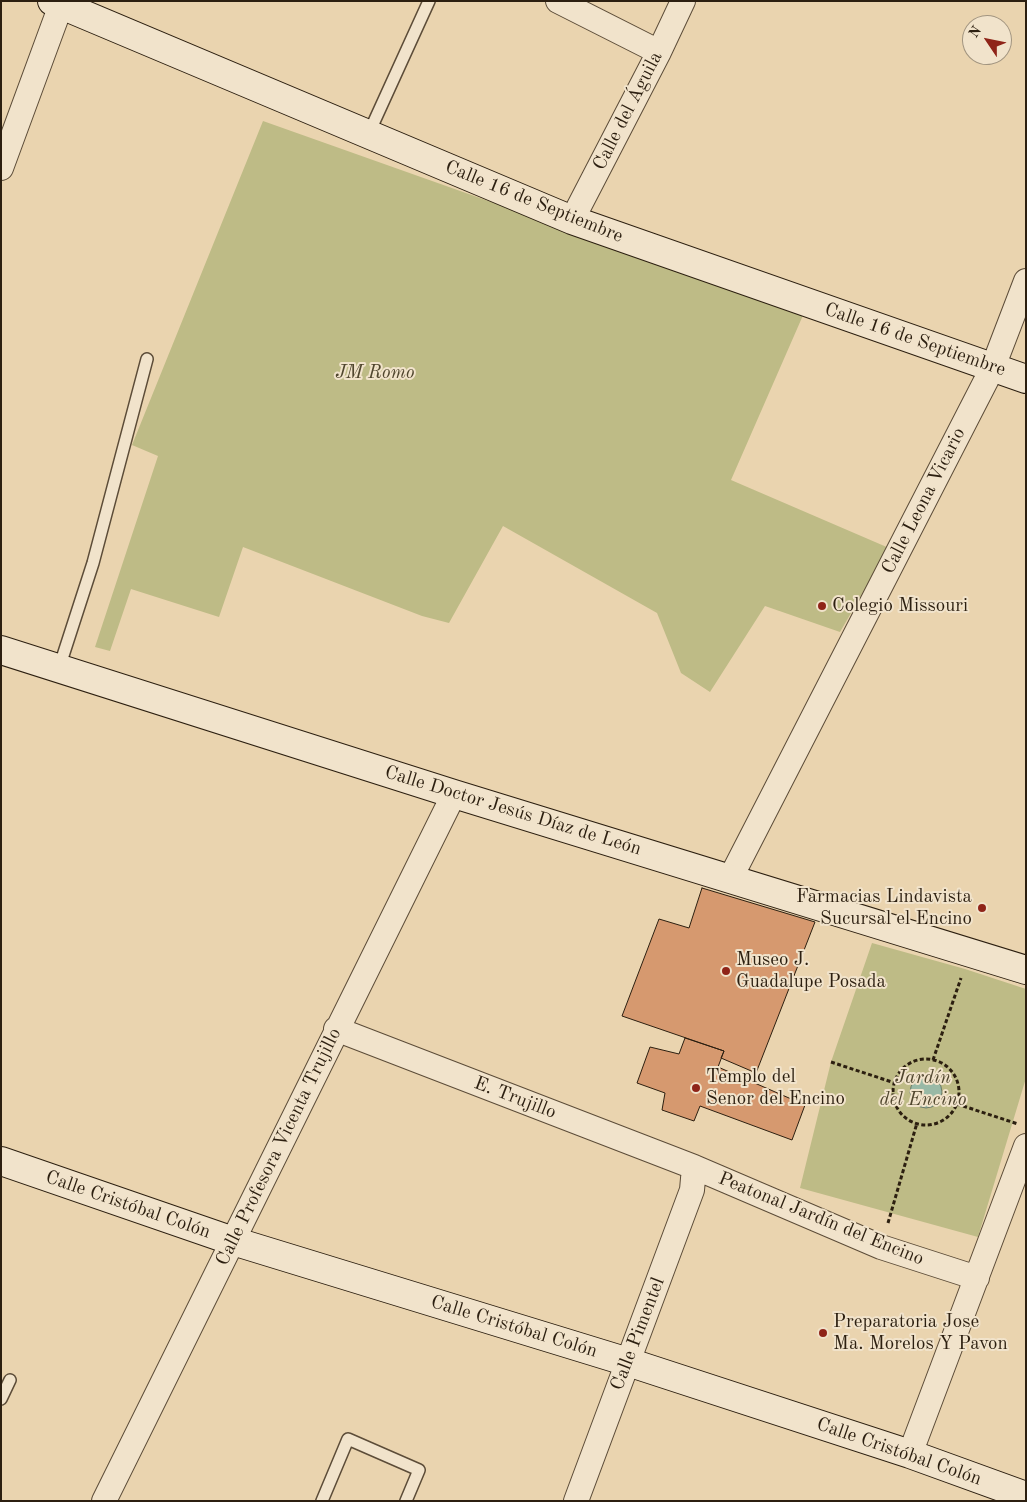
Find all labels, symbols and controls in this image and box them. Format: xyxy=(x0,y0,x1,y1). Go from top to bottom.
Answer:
north arrow xyxy=(962,15,1012,65)
text: N xyxy=(967,24,984,41)
street label: Calle del Águila xyxy=(588,48,668,174)
street label: Calle 16 de Septiembre xyxy=(442,156,626,248)
street label: Calle 16 de Septiembre xyxy=(821,298,1009,382)
park label: JM Romo xyxy=(335,362,415,384)
street label: Calle Leona Vicario xyxy=(877,424,971,578)
place label: Colegio Missouri xyxy=(832,595,968,617)
marker: Colegio Missouri xyxy=(816,600,828,612)
street label: Calle Doctor Jesús Díaz de León xyxy=(382,761,644,861)
place label: Farmacias Lindavista Sucursal el Encino xyxy=(796,886,972,930)
marker: Farmacias Lindavista Sucursal el Encino xyxy=(976,902,988,914)
place label: Museo J. Guadalupe Posada xyxy=(736,949,886,993)
marker: Museo J. Guadalupe Posada xyxy=(720,965,732,977)
street label: Calle Profesora Vicenta Trujillo xyxy=(211,1024,347,1270)
place label: Templo del Senor del Encino xyxy=(706,1066,845,1110)
park label: Jardín del Encino xyxy=(880,1067,966,1111)
street label: E. Trujillo xyxy=(471,1072,559,1124)
marker: Templo del Senor del Encino xyxy=(690,1082,702,1094)
street label: Calle Cristóbal Colón xyxy=(43,1166,213,1244)
street label: Peatonal Jardín del Encino xyxy=(715,1167,927,1271)
street label: Calle Pimentel xyxy=(606,1274,670,1394)
street label: Calle Cristóbal Colón xyxy=(428,1291,600,1363)
place label: Preparatoria Jose Ma. Morelos Y Pavon xyxy=(833,1311,1008,1355)
marker: Preparatoria Jose Ma. Morelos Y Pavon xyxy=(817,1327,829,1339)
street label: Calle Cristóbal Colón xyxy=(814,1413,984,1491)

